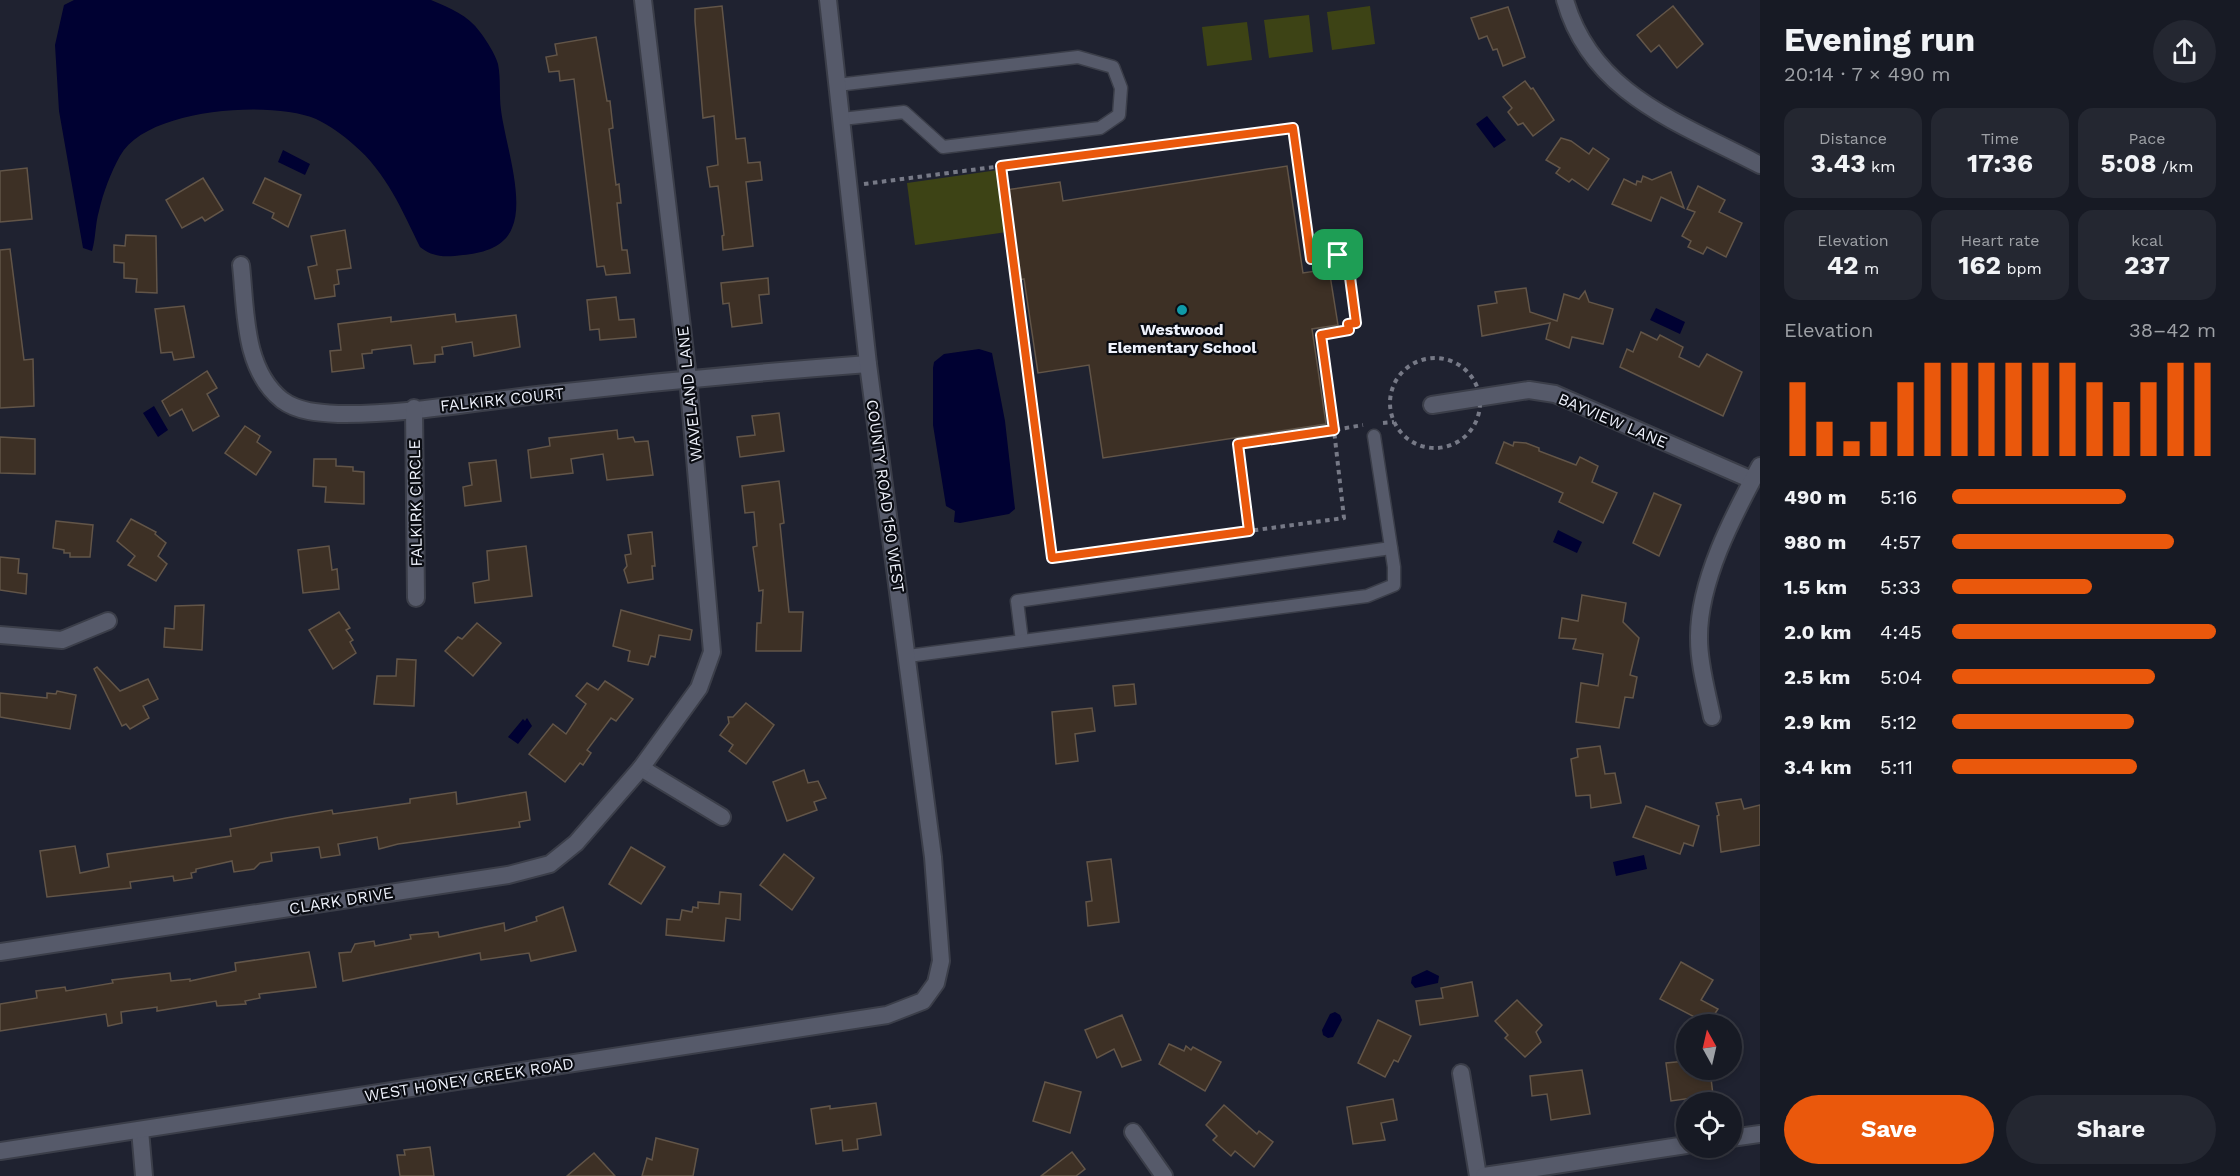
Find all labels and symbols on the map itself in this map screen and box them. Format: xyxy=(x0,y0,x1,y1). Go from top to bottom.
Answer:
pin xyxy=(1312,229,1363,280)
marker: Westwood Elementary School xyxy=(1175,303,1189,317)
place label: Westwood Elementary School xyxy=(1107,320,1257,357)
street label: WAVELAND LANE xyxy=(673,325,706,462)
street label: FALKIRK COURT xyxy=(439,383,565,415)
street label: BAYVIEW LANE xyxy=(1555,389,1670,452)
street label: COUNTY ROAD 150 WEST xyxy=(863,398,909,594)
street label: FALKIRK CIRCLE xyxy=(405,439,426,567)
street label: CLARK DRIVE xyxy=(288,883,394,918)
north arrow xyxy=(1676,1014,1742,1080)
street label: WEST HONEY CREEK ROAD xyxy=(363,1054,575,1105)

